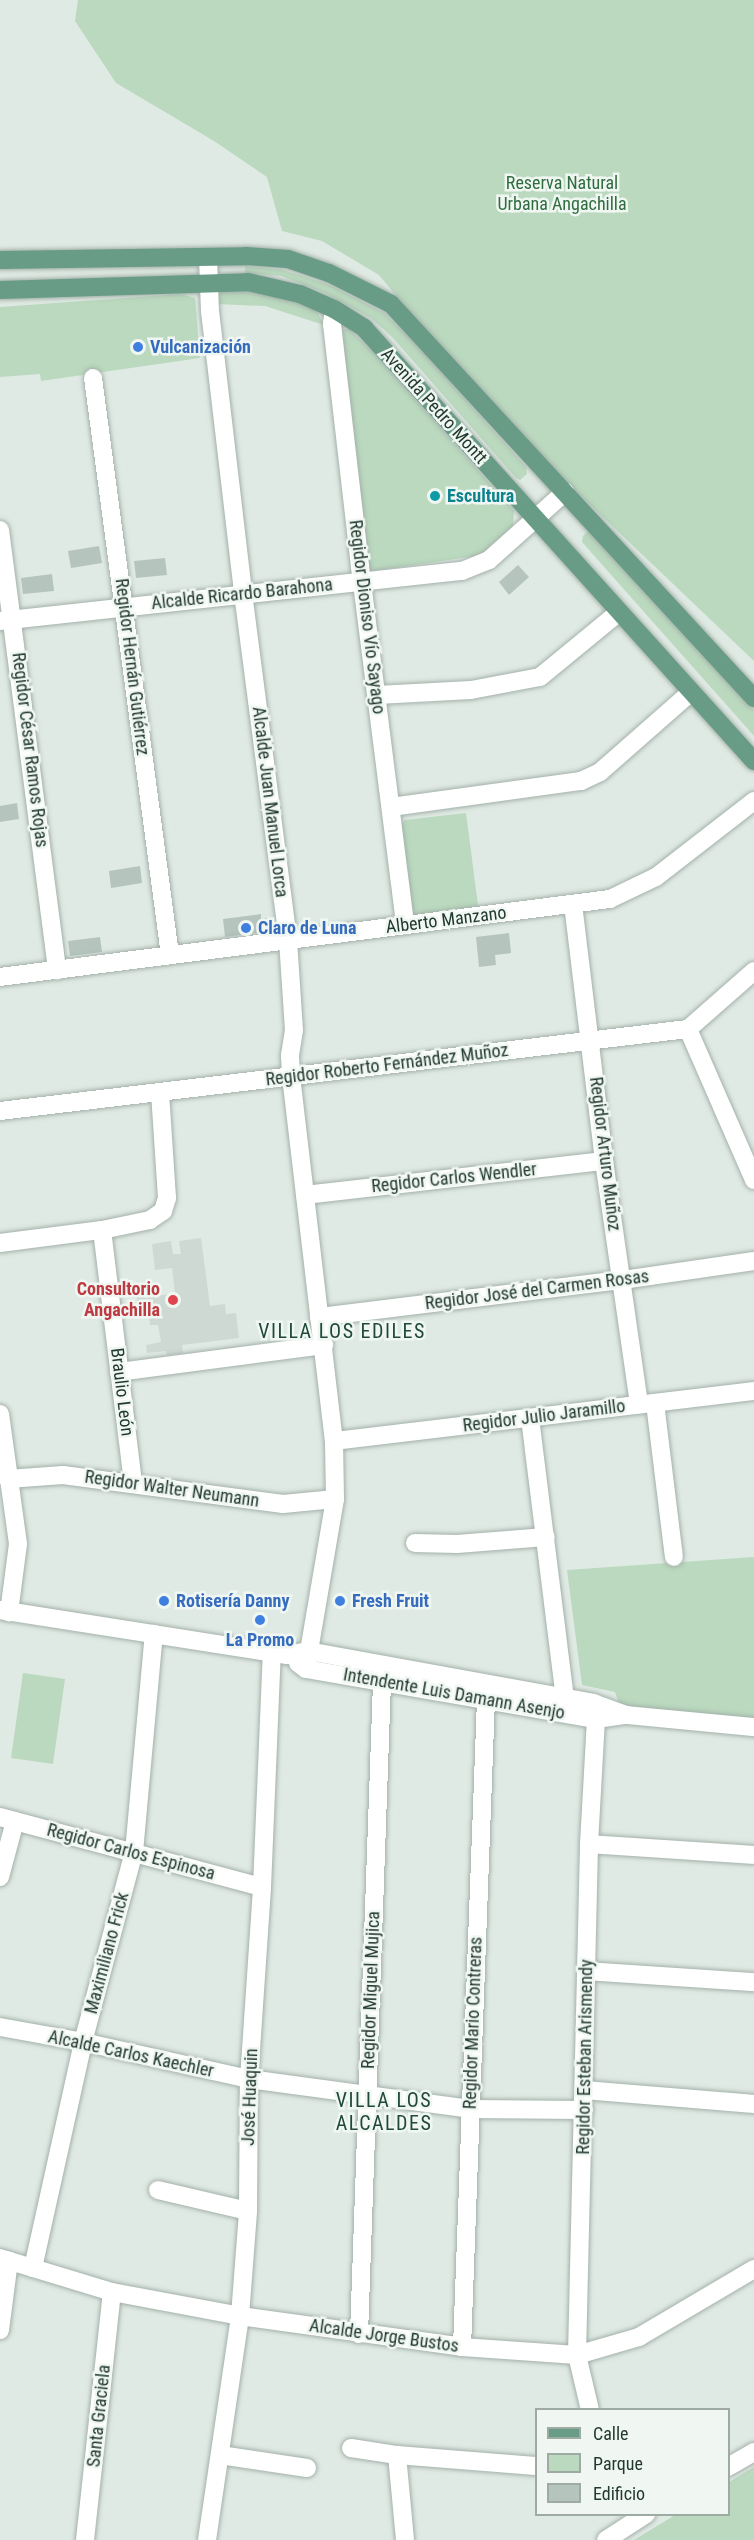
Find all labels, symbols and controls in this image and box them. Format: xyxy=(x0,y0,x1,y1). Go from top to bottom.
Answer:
park label: Reserva Natural Urbana Angachilla xyxy=(497,173,627,216)
place label: Vulcanización xyxy=(150,336,251,358)
marker: Vulcanización xyxy=(131,340,145,354)
street label: Avenida Pedro Montt xyxy=(376,344,492,468)
place label: Escultura xyxy=(447,485,514,507)
marker: Escultura xyxy=(428,489,442,503)
street label: Regidor Dioniso Vío Sayago xyxy=(344,519,390,715)
street label: Alcalde Ricardo Barahona xyxy=(150,574,334,614)
street label: Regidor Hernán Gutiérrez xyxy=(110,577,154,757)
street label: Regidor César Ramos Rojas xyxy=(7,651,53,849)
street label: Alcalde Juan Manuel Lorca xyxy=(248,705,292,899)
street label: Alberto Manzano xyxy=(384,902,508,938)
place label: Claro de Luna xyxy=(258,917,356,939)
marker: Claro de Luna xyxy=(239,921,253,935)
street label: Regidor Roberto Fernández Muñoz xyxy=(264,1039,510,1091)
street label: Regidor Arturo Muñoz xyxy=(585,1076,625,1232)
street label: Regidor Carlos Wendler xyxy=(370,1159,538,1197)
street label: Regidor José del Carmen Rosas xyxy=(424,1266,650,1314)
place label: Consultorio Angachilla xyxy=(77,1279,160,1322)
marker: Consultorio Angachilla xyxy=(164,1291,182,1309)
district label: VILLA LOS EDILES xyxy=(258,1319,426,1343)
street label: Braulio León xyxy=(106,1347,138,1437)
street label: Regidor Julio Jaramillo xyxy=(462,1395,626,1437)
street label: Regidor Walter Neumann xyxy=(83,1466,261,1512)
place label: Rotisería Danny xyxy=(176,1590,289,1612)
place label: Fresh Fruit xyxy=(352,1590,429,1612)
marker: Rotisería Danny xyxy=(157,1594,171,1608)
marker: Fresh Fruit xyxy=(333,1594,347,1608)
marker: La Promo xyxy=(253,1613,267,1627)
place label: La Promo xyxy=(226,1629,294,1651)
street label: Intendente Luis Damann Asenjo xyxy=(342,1664,566,1724)
street label: Regidor Carlos Espinosa xyxy=(45,1819,217,1885)
street label: Maximiliano Frick xyxy=(80,1890,134,2016)
street label: Regidor Miguel Mujica xyxy=(357,1911,385,2069)
street label: Regidor Mario Contreras xyxy=(459,1936,487,2110)
street label: Regidor Esteban Arismendy xyxy=(572,1959,598,2155)
street label: Alcalde Carlos Kaechler xyxy=(46,2026,216,2082)
street label: José Huaquin xyxy=(238,2048,262,2146)
district label: VILLA LOS ALCALDES xyxy=(336,2088,432,2135)
street label: Alcalde Jorge Bustos xyxy=(308,2315,460,2357)
street label: Santa Graciela xyxy=(83,2364,115,2468)
legend xyxy=(535,2408,730,2516)
text: Calle xyxy=(593,2423,629,2444)
text: Parque xyxy=(593,2453,643,2474)
text: Edificio xyxy=(593,2483,645,2504)

